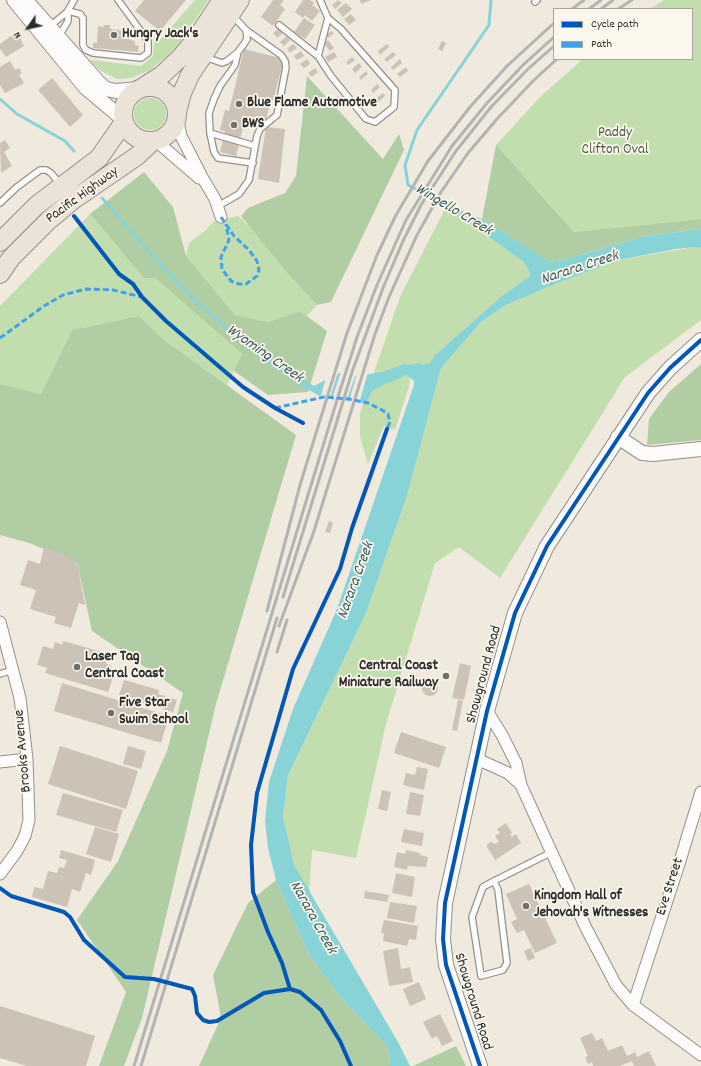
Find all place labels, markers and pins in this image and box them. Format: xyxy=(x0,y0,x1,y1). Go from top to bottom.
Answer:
place label: Hungry Jack's xyxy=(122,26,199,44)
marker: Hungry Jack's xyxy=(109,30,119,40)
place label: Blue Flame Automotive xyxy=(247,95,377,113)
marker: Blue Flame Automotive xyxy=(234,99,244,109)
place label: BWS xyxy=(242,116,264,134)
marker: BWS xyxy=(229,120,239,130)
place label: Laser Tag Central Coast xyxy=(85,649,164,684)
place label: Central Coast Miniature Railway xyxy=(339,658,438,693)
marker: Laser Tag Central Coast xyxy=(72,662,82,672)
marker: Central Coast Miniature Railway xyxy=(441,671,451,681)
place label: Five Star Swim School xyxy=(119,695,188,730)
marker: Five Star Swim School xyxy=(106,708,116,718)
place label: Kingdom Hall of Jehovah's Witnesses xyxy=(534,888,648,923)
marker: Kingdom Hall of Jehovah's Witnesses xyxy=(521,901,531,911)

